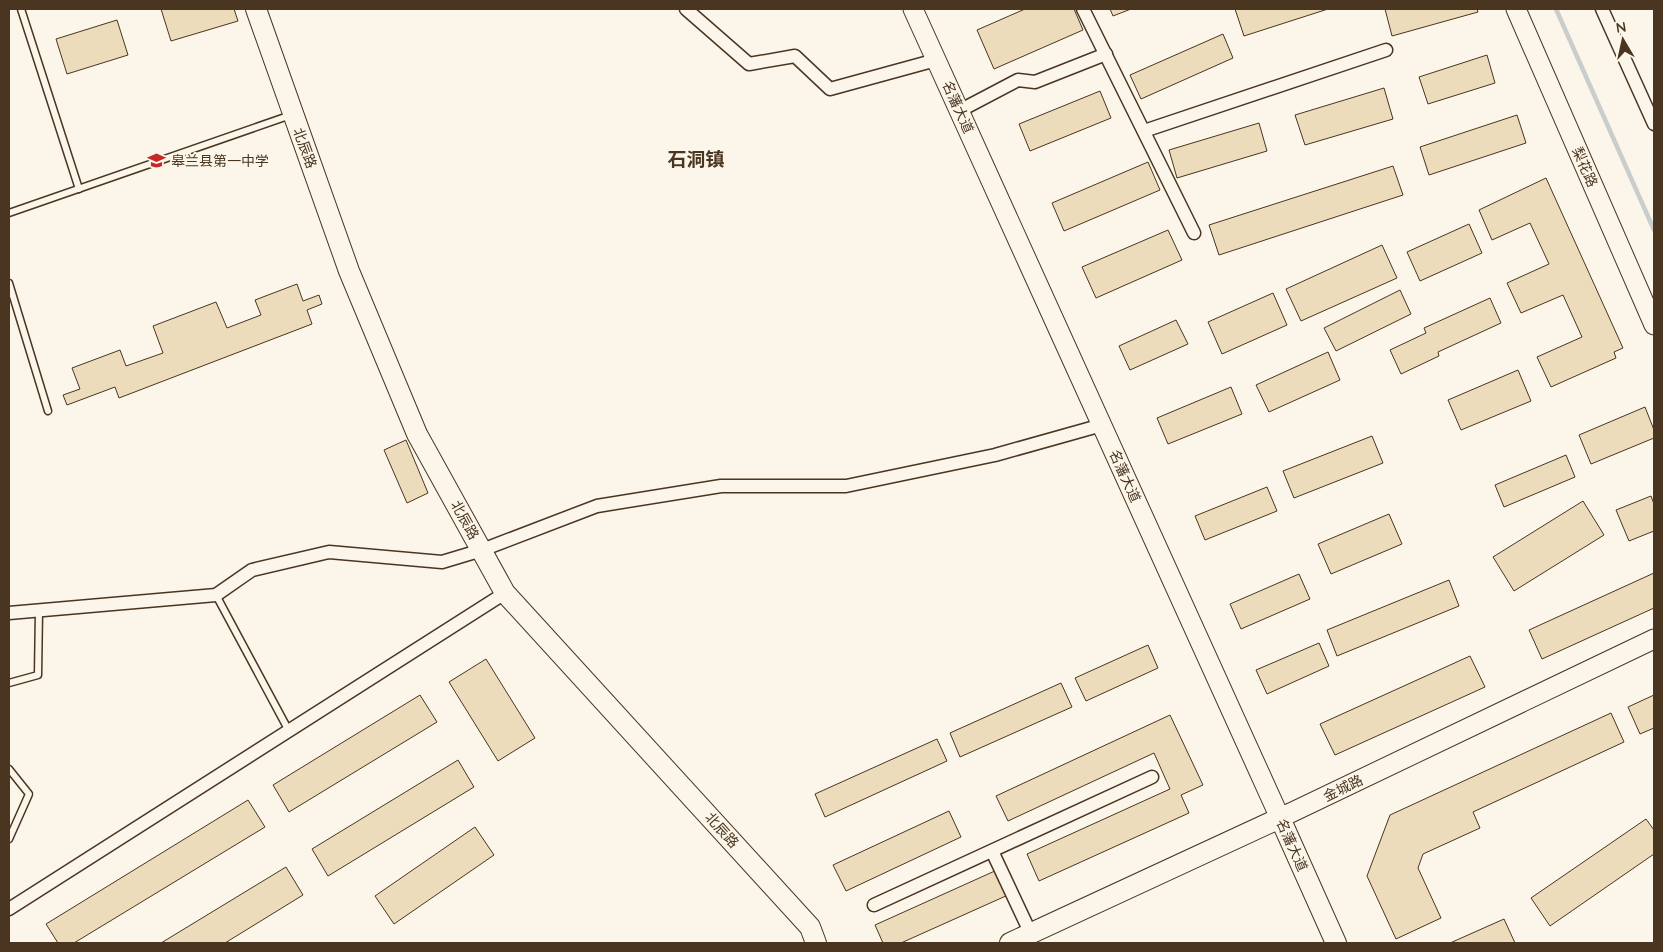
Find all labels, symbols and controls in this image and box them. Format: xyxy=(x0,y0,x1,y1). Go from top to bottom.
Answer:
north arrow xyxy=(1598,15,1648,65)
text: N xyxy=(1614,17,1627,37)
street label: 名藩大道 xyxy=(938,78,978,136)
street label: 北辰路 xyxy=(289,125,321,171)
street label: 梨花路 xyxy=(1568,144,1602,190)
district label: 石洞镇 xyxy=(667,147,725,171)
school or university icon: 皋兰县第一中学 xyxy=(147,151,167,171)
place label: 皋兰县第一中学 xyxy=(171,152,269,170)
street label: 名藩大道 xyxy=(1105,447,1145,505)
street label: 北辰路 xyxy=(447,497,483,543)
street label: 金城路 xyxy=(1320,771,1366,805)
street label: 北辰路 xyxy=(701,808,743,852)
street label: 名藩大道 xyxy=(1272,816,1312,874)

